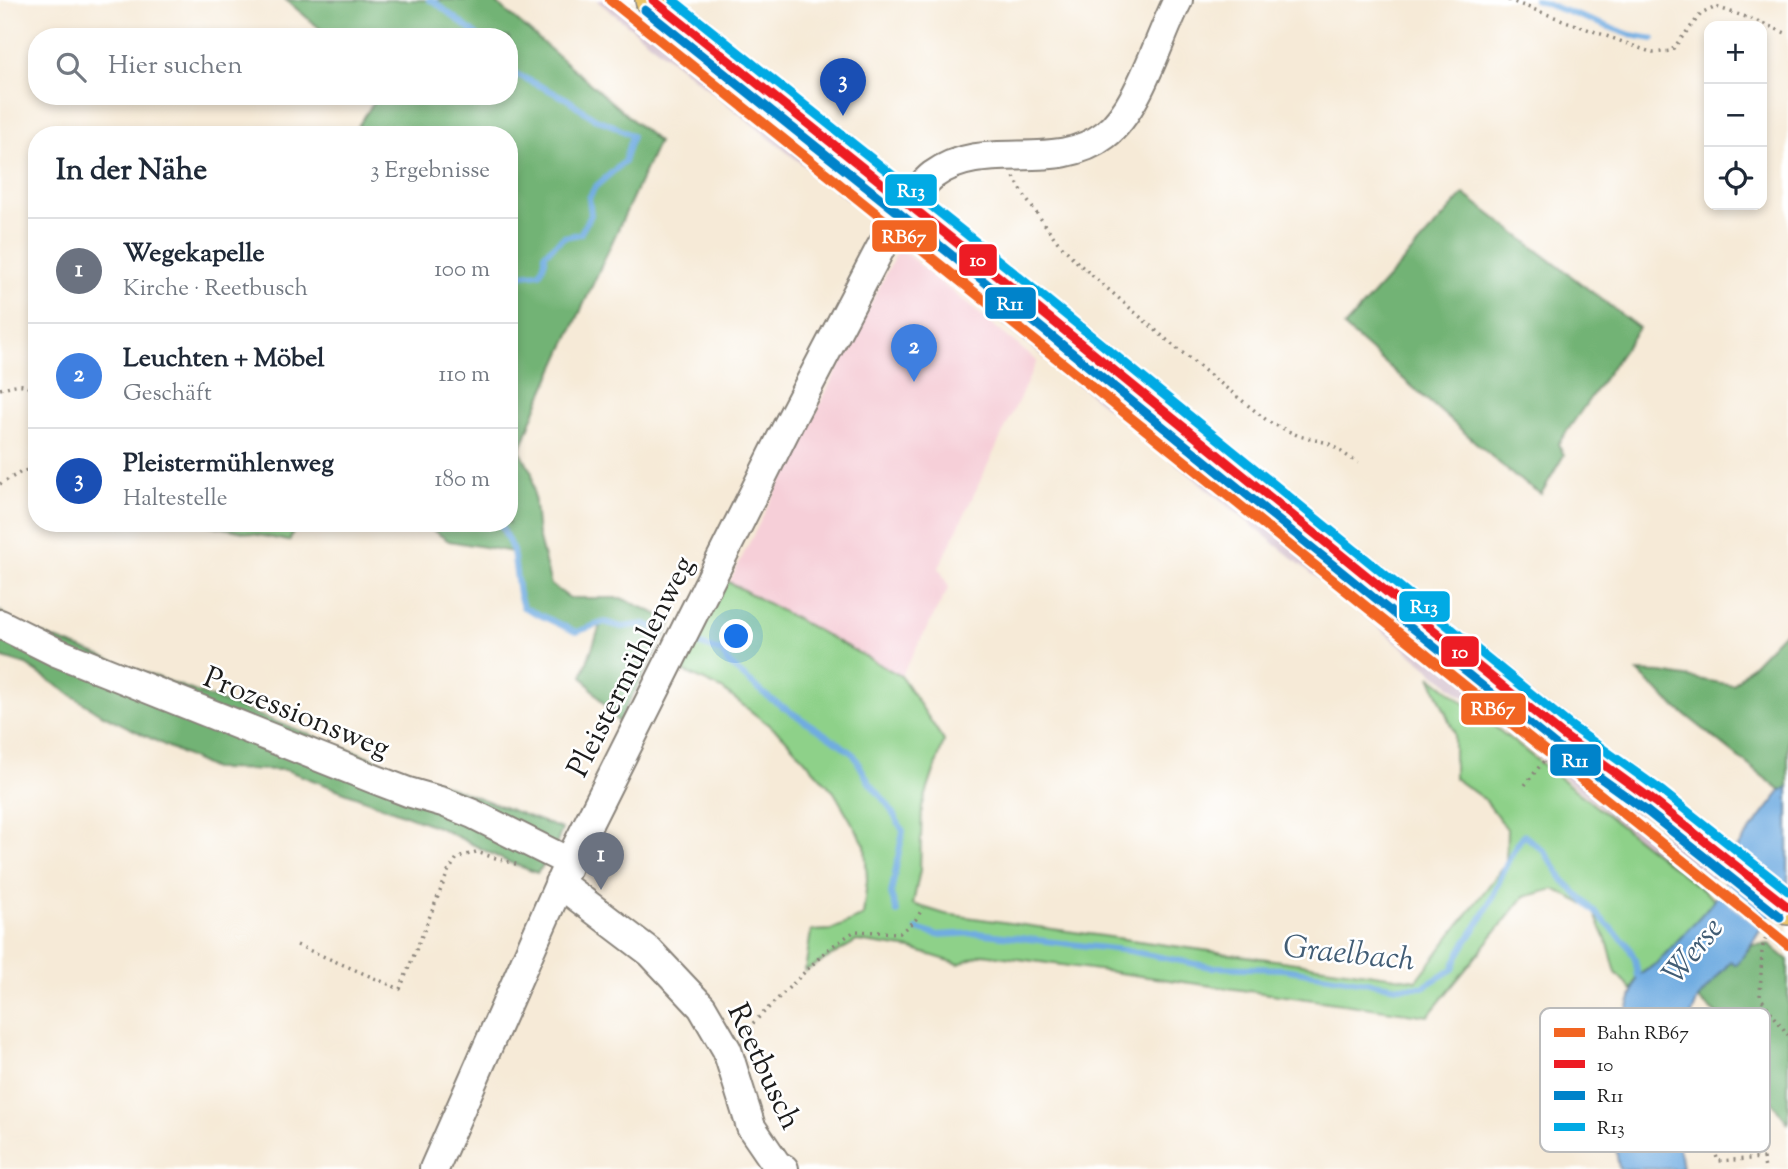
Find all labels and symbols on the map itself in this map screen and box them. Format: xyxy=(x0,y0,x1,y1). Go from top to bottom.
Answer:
pin: 3 xyxy=(820,58,866,116)
line badge: R13 xyxy=(884,173,938,207)
text: R13 xyxy=(897,179,925,206)
line badge: RB67 xyxy=(871,219,938,253)
text: RB67 xyxy=(882,225,927,252)
line badge: 10 xyxy=(958,243,998,277)
text: 10 xyxy=(970,248,986,275)
line badge: R11 xyxy=(984,286,1037,320)
text: R11 xyxy=(997,292,1024,319)
pin: 2 xyxy=(891,324,937,382)
street label: Pleistermühlenweg xyxy=(558,549,707,785)
line badge: R13 xyxy=(1398,590,1451,623)
text: R13 xyxy=(1410,595,1438,622)
your location xyxy=(719,619,753,653)
line badge: 10 xyxy=(1440,635,1480,668)
text: 10 xyxy=(1452,640,1468,667)
street label: Prozessionsweg xyxy=(196,657,396,771)
line badge: RB67 xyxy=(1460,692,1527,726)
text: RB67 xyxy=(1471,697,1516,724)
line badge: R11 xyxy=(1549,743,1602,777)
text: R11 xyxy=(1562,749,1589,776)
pin: 1 xyxy=(578,832,624,890)
water label: Werse xyxy=(1653,908,1736,995)
water label: Graelbach xyxy=(1281,925,1417,985)
street label: Reetbusch xyxy=(715,997,811,1138)
legend xyxy=(1540,1008,1770,1152)
text: Bahn RB67 xyxy=(1597,1021,1689,1048)
text: 10 xyxy=(1597,1053,1613,1080)
text: R11 xyxy=(1597,1084,1624,1111)
text: R13 xyxy=(1597,1116,1625,1143)

